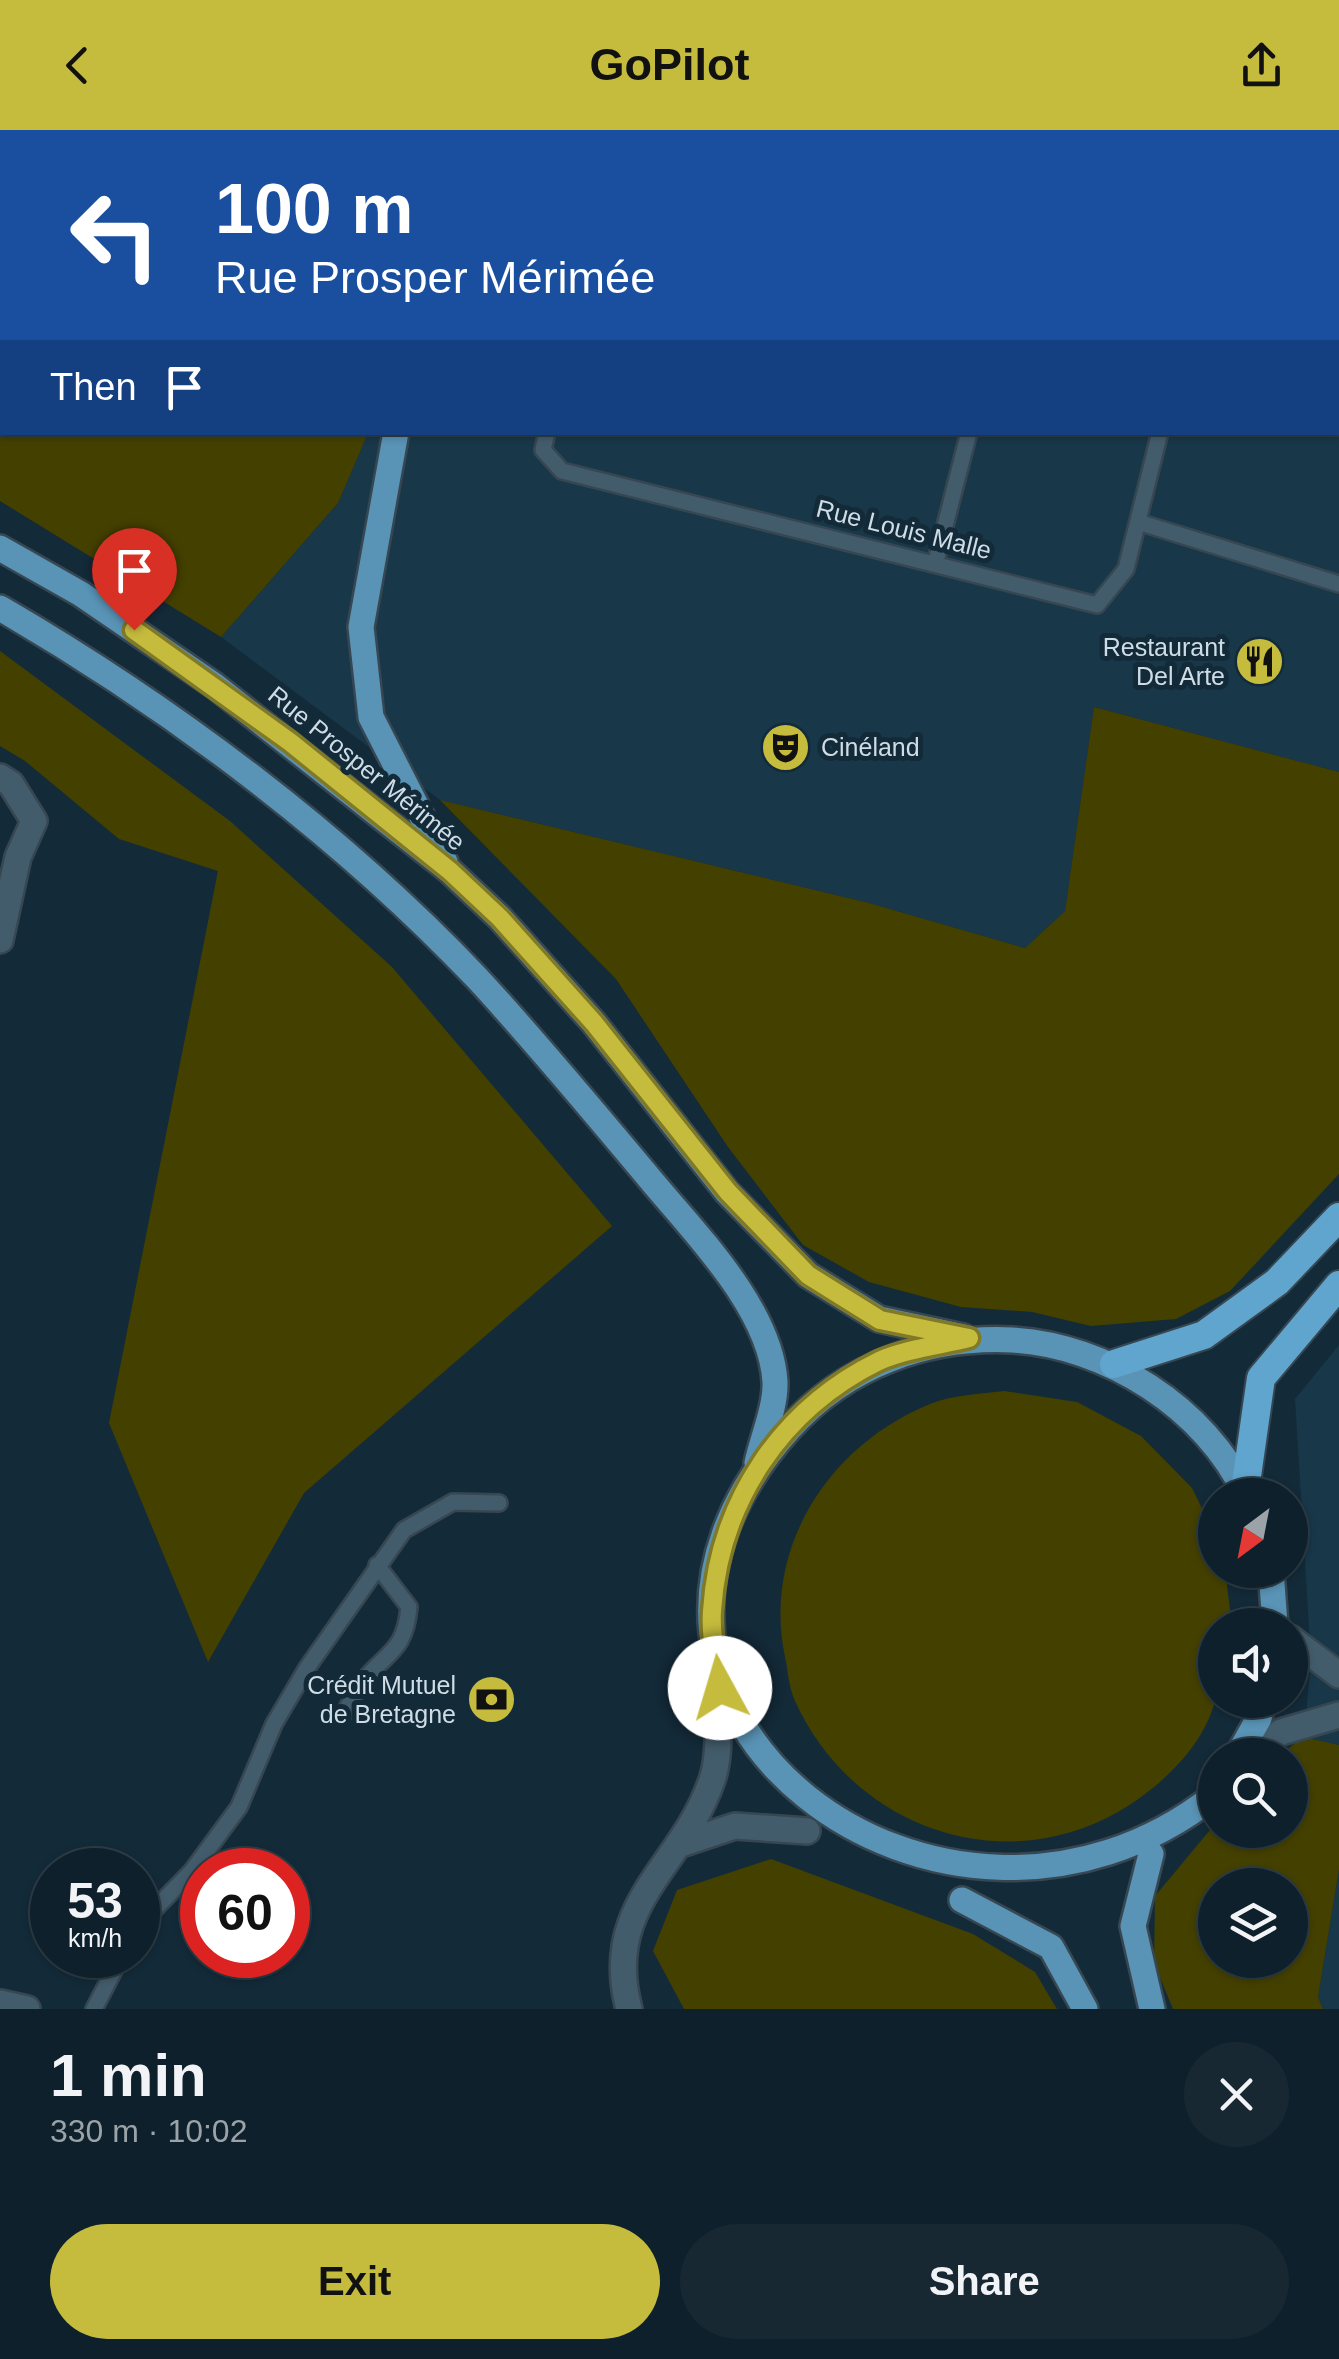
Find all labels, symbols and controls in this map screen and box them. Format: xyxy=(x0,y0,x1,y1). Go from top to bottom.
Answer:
icon: back xyxy=(50,38,105,93)
icon: share xyxy=(1234,38,1289,93)
text: GoPilot xyxy=(590,39,749,90)
icon: left xyxy=(50,170,180,300)
text: 100 m xyxy=(215,170,413,248)
text: Rue Prosper Mérimée xyxy=(215,252,655,303)
icon: arrive xyxy=(157,360,212,415)
text: Then xyxy=(50,366,137,408)
street label: Rue Louis Malle xyxy=(814,494,994,564)
pin xyxy=(92,528,177,631)
icon: arrive xyxy=(107,543,162,598)
place label: Restaurant Del Arte xyxy=(1103,633,1225,690)
restaurant icon: Restaurant Del Arte xyxy=(1234,635,1286,687)
street label: Rue Prosper Mérimée xyxy=(263,680,471,856)
theatre icon: Cinéland xyxy=(760,721,812,773)
place label: Cinéland xyxy=(821,733,920,761)
north arrow xyxy=(1198,1478,1308,1588)
map controls xyxy=(1198,1478,1308,1978)
button: sound xyxy=(1198,1608,1308,1718)
position arrow xyxy=(668,1636,772,1740)
place label: Crédit Mutuel de Bretagne xyxy=(307,1671,456,1728)
bank icon: Crédit Mutuel de Bretagne xyxy=(465,1673,517,1725)
button: search xyxy=(1198,1738,1308,1848)
speed limit sign: 60 xyxy=(180,1848,310,1978)
button: layers xyxy=(1198,1868,1308,1978)
text: 53 xyxy=(67,1873,123,1929)
text: km/h xyxy=(68,1924,122,1952)
text: 1 min xyxy=(50,2042,207,2109)
button: close xyxy=(1184,2042,1289,2147)
text: 330 m · 10:02 xyxy=(50,2113,247,2149)
button: Exit xyxy=(50,2224,660,2339)
button: Share xyxy=(680,2224,1289,2339)

